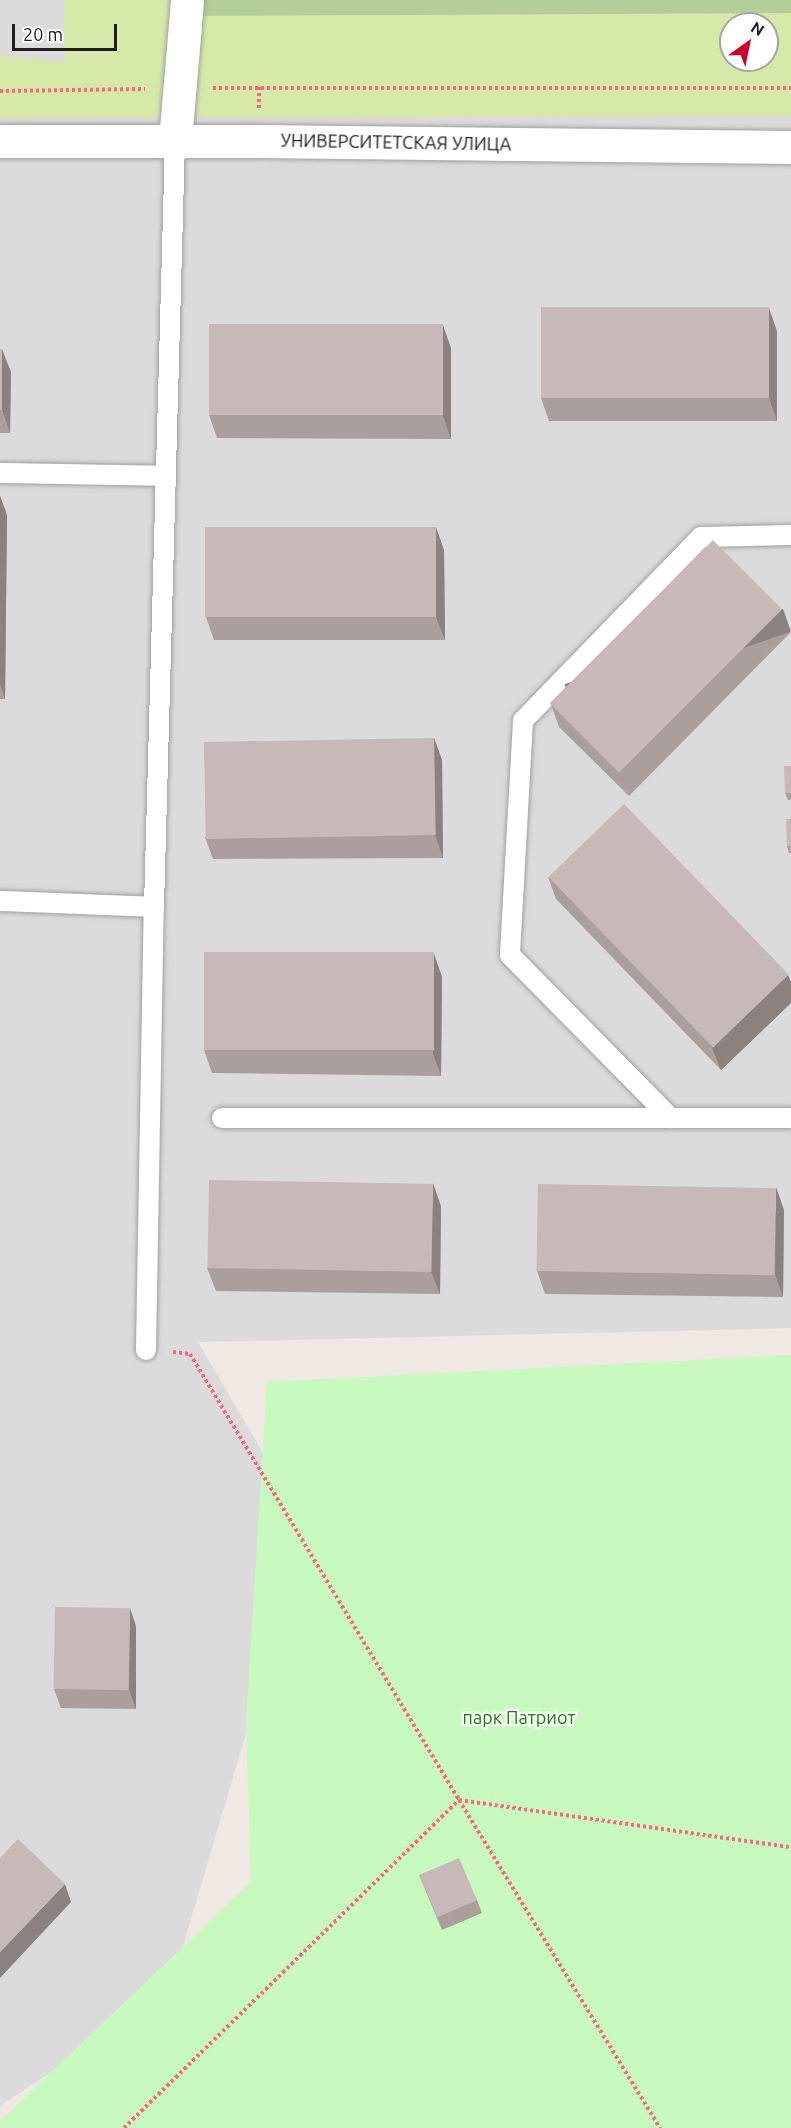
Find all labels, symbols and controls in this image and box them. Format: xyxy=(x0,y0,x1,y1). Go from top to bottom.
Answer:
scale bar xyxy=(15,12,120,50)
north arrow xyxy=(719,12,779,72)
text: N xyxy=(748,18,768,39)
text: 20 m xyxy=(23,24,63,44)
street label: УНИВЕРСИТЕТСКАЯ УЛИЦА xyxy=(280,129,512,155)
park label: парк Патриот xyxy=(463,1706,575,1728)

